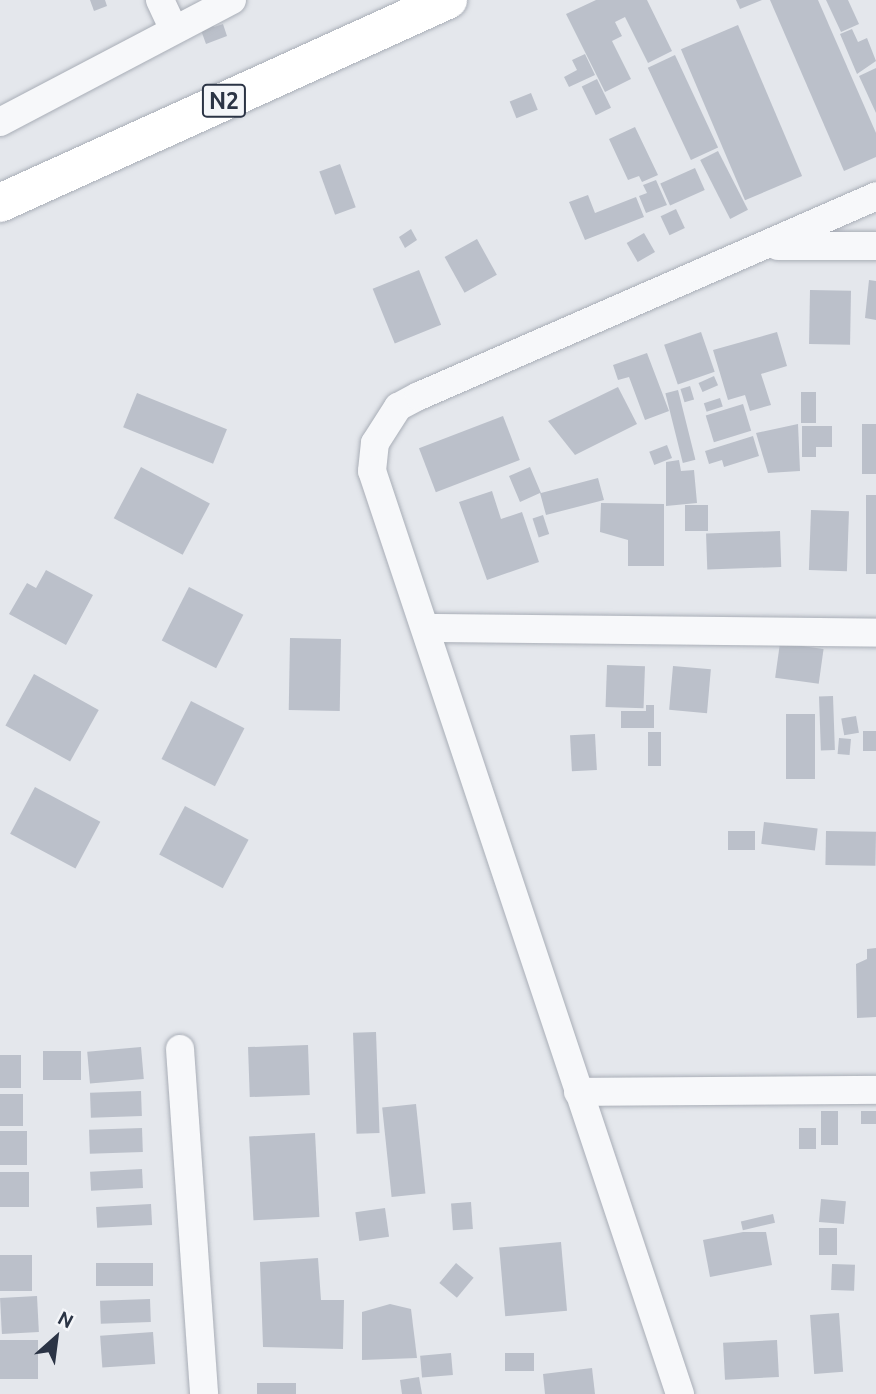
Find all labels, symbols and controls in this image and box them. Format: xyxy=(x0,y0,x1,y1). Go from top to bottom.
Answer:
road number: N2 xyxy=(201,82,247,120)
north arrow xyxy=(21,1303,91,1373)
text: N xyxy=(54,1306,77,1333)

